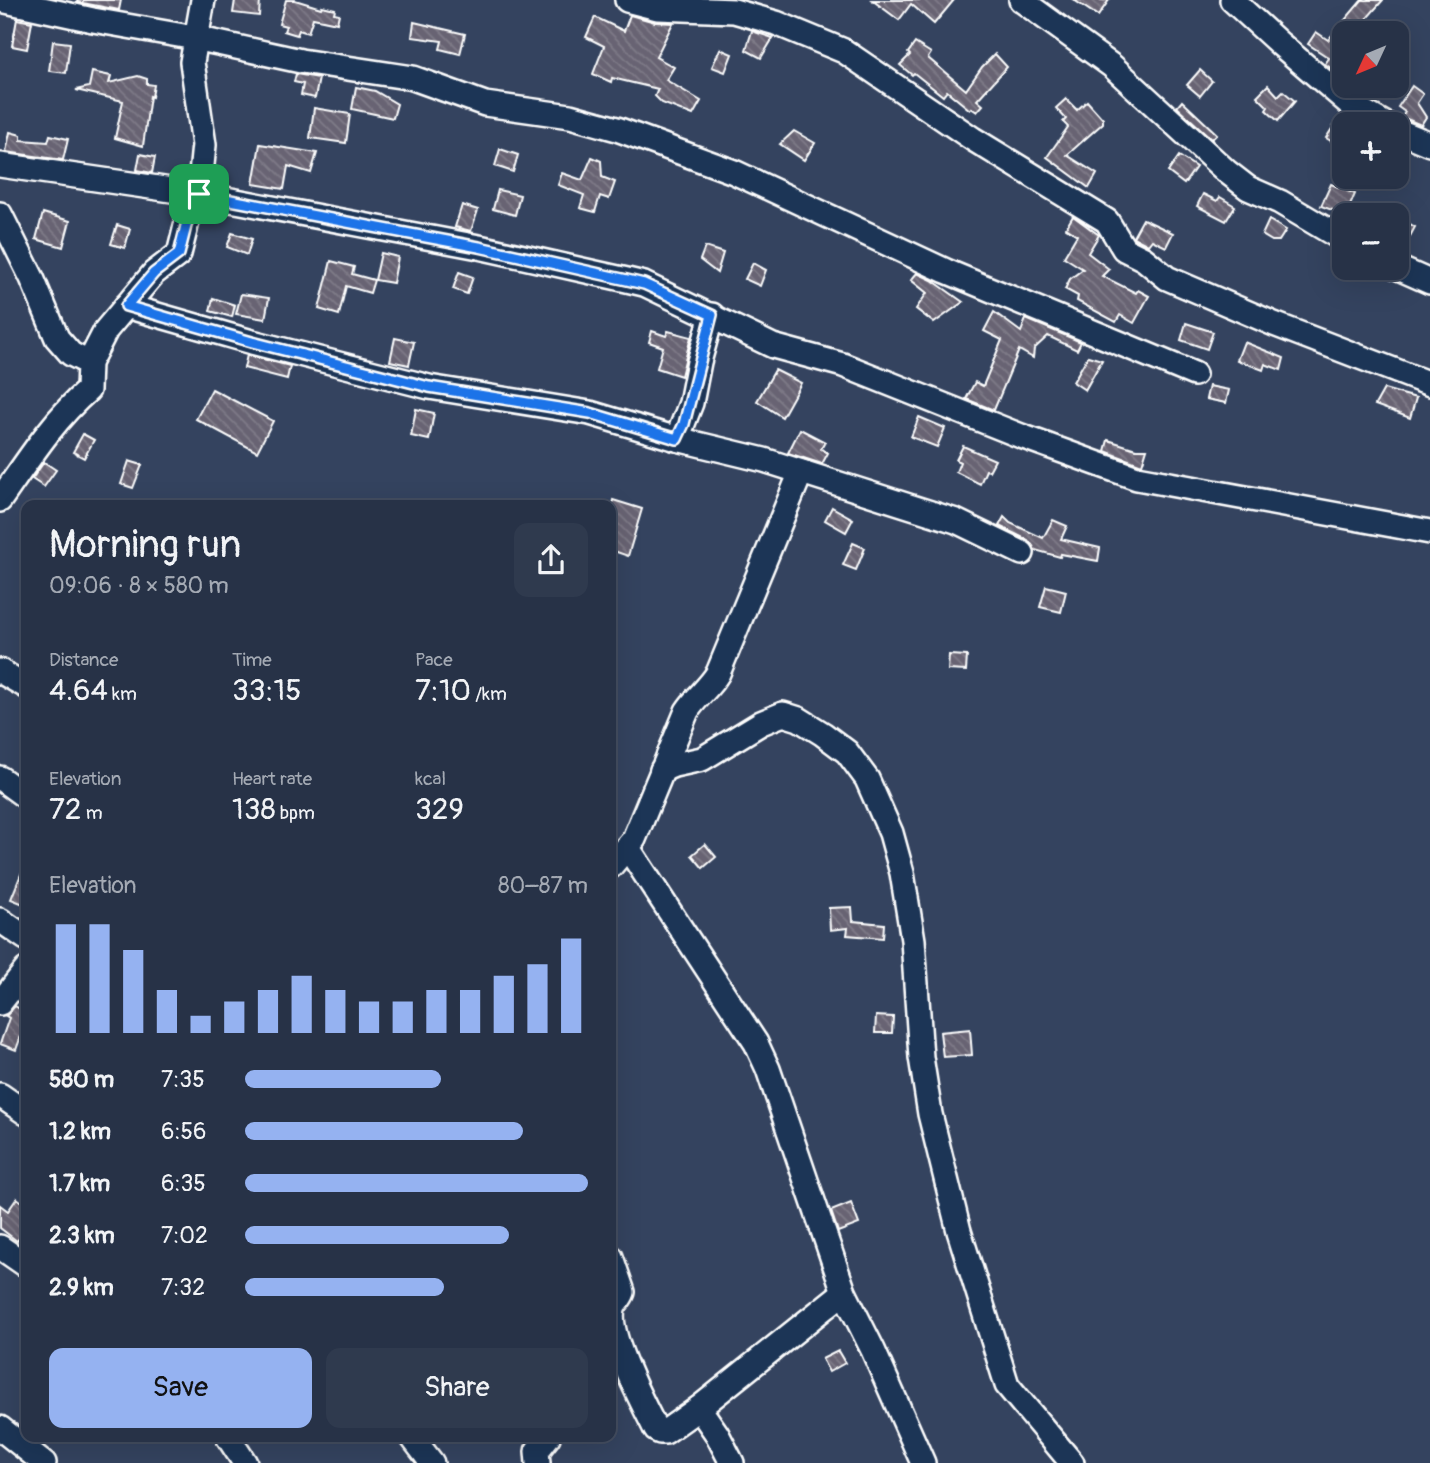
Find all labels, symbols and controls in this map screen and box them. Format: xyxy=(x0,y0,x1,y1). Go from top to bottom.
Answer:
north arrow xyxy=(1332,21,1409,98)
map controls xyxy=(1332,21,1409,280)
button: + xyxy=(1332,112,1409,189)
pin xyxy=(169,164,229,224)
icon: arrive xyxy=(180,175,218,213)
button: − xyxy=(1332,203,1409,280)
text: Morning run xyxy=(49,521,241,569)
button: share xyxy=(514,523,588,597)
text: 09:06 · 8 × 580 m xyxy=(49,571,229,600)
text: Distance xyxy=(49,648,118,672)
text: Time xyxy=(232,648,272,672)
text: Pace xyxy=(415,648,453,672)
text: 4.64 xyxy=(49,672,108,709)
text: 33:15 xyxy=(232,672,301,709)
text: 7:10 xyxy=(415,672,471,709)
text: km xyxy=(108,682,137,706)
text: /km xyxy=(471,682,507,706)
text: Elevation xyxy=(49,767,121,791)
text: Heart rate xyxy=(232,767,312,791)
text: kcal xyxy=(415,767,446,791)
text: 72 xyxy=(49,791,82,828)
text: 138 xyxy=(232,791,276,828)
text: 329 xyxy=(415,791,464,828)
text: m xyxy=(82,801,103,825)
text: bpm xyxy=(276,801,315,825)
text: Elevation xyxy=(49,871,137,900)
text: 80–87 m xyxy=(498,871,588,900)
text: 580 m xyxy=(49,1065,114,1094)
text: 7:35 xyxy=(161,1065,205,1094)
text: 1.2 km xyxy=(49,1117,111,1146)
text: 6:56 xyxy=(161,1117,206,1146)
text: 1.7 km xyxy=(49,1169,110,1198)
text: 6:35 xyxy=(161,1169,206,1198)
text: 2.3 km xyxy=(49,1221,115,1250)
text: 7:02 xyxy=(161,1221,208,1250)
text: 2.9 km xyxy=(49,1273,114,1302)
text: 7:32 xyxy=(161,1273,205,1302)
button: Save xyxy=(49,1348,312,1428)
button: Share xyxy=(326,1348,588,1428)

